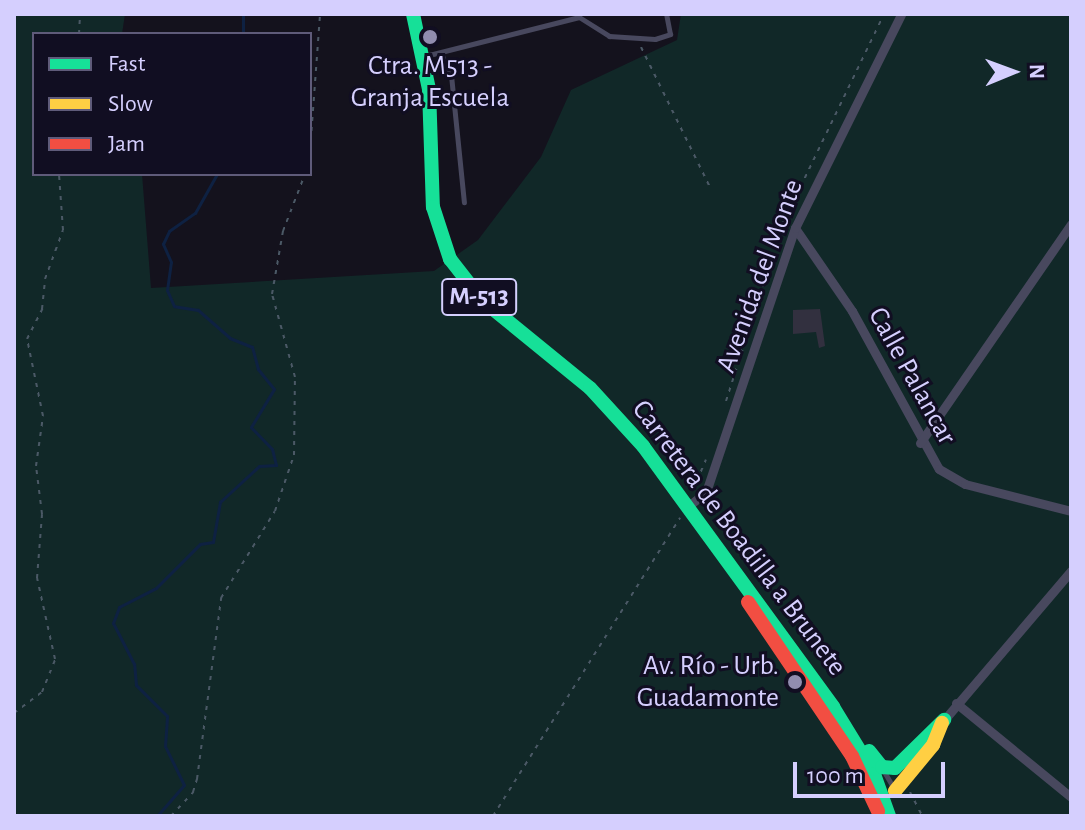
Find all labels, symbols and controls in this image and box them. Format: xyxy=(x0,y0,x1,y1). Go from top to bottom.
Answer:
marker: Ctra. M513 - Granja Escuela xyxy=(421,28,439,46)
legend xyxy=(32,32,312,176)
north arrow xyxy=(973,32,1053,112)
place label: Ctra. M513 - Granja Escuela xyxy=(351,49,509,115)
text: Fast xyxy=(108,52,145,76)
text: N xyxy=(1026,64,1048,79)
text: Slow xyxy=(108,92,153,116)
text: Jam xyxy=(108,132,145,156)
street label: Avenida del Monte xyxy=(709,175,811,377)
road number: M-513 xyxy=(441,275,517,319)
street label: Calle Palancar xyxy=(860,301,964,451)
street label: Carretera de Boadilla a Brunete xyxy=(624,394,854,682)
place label: Av. Río - Urb. Guadamonte xyxy=(637,649,779,715)
marker: Av. Río - Urb. Guadamonte xyxy=(786,673,804,691)
scale bar xyxy=(797,746,949,796)
text: 100 m xyxy=(807,764,864,788)

